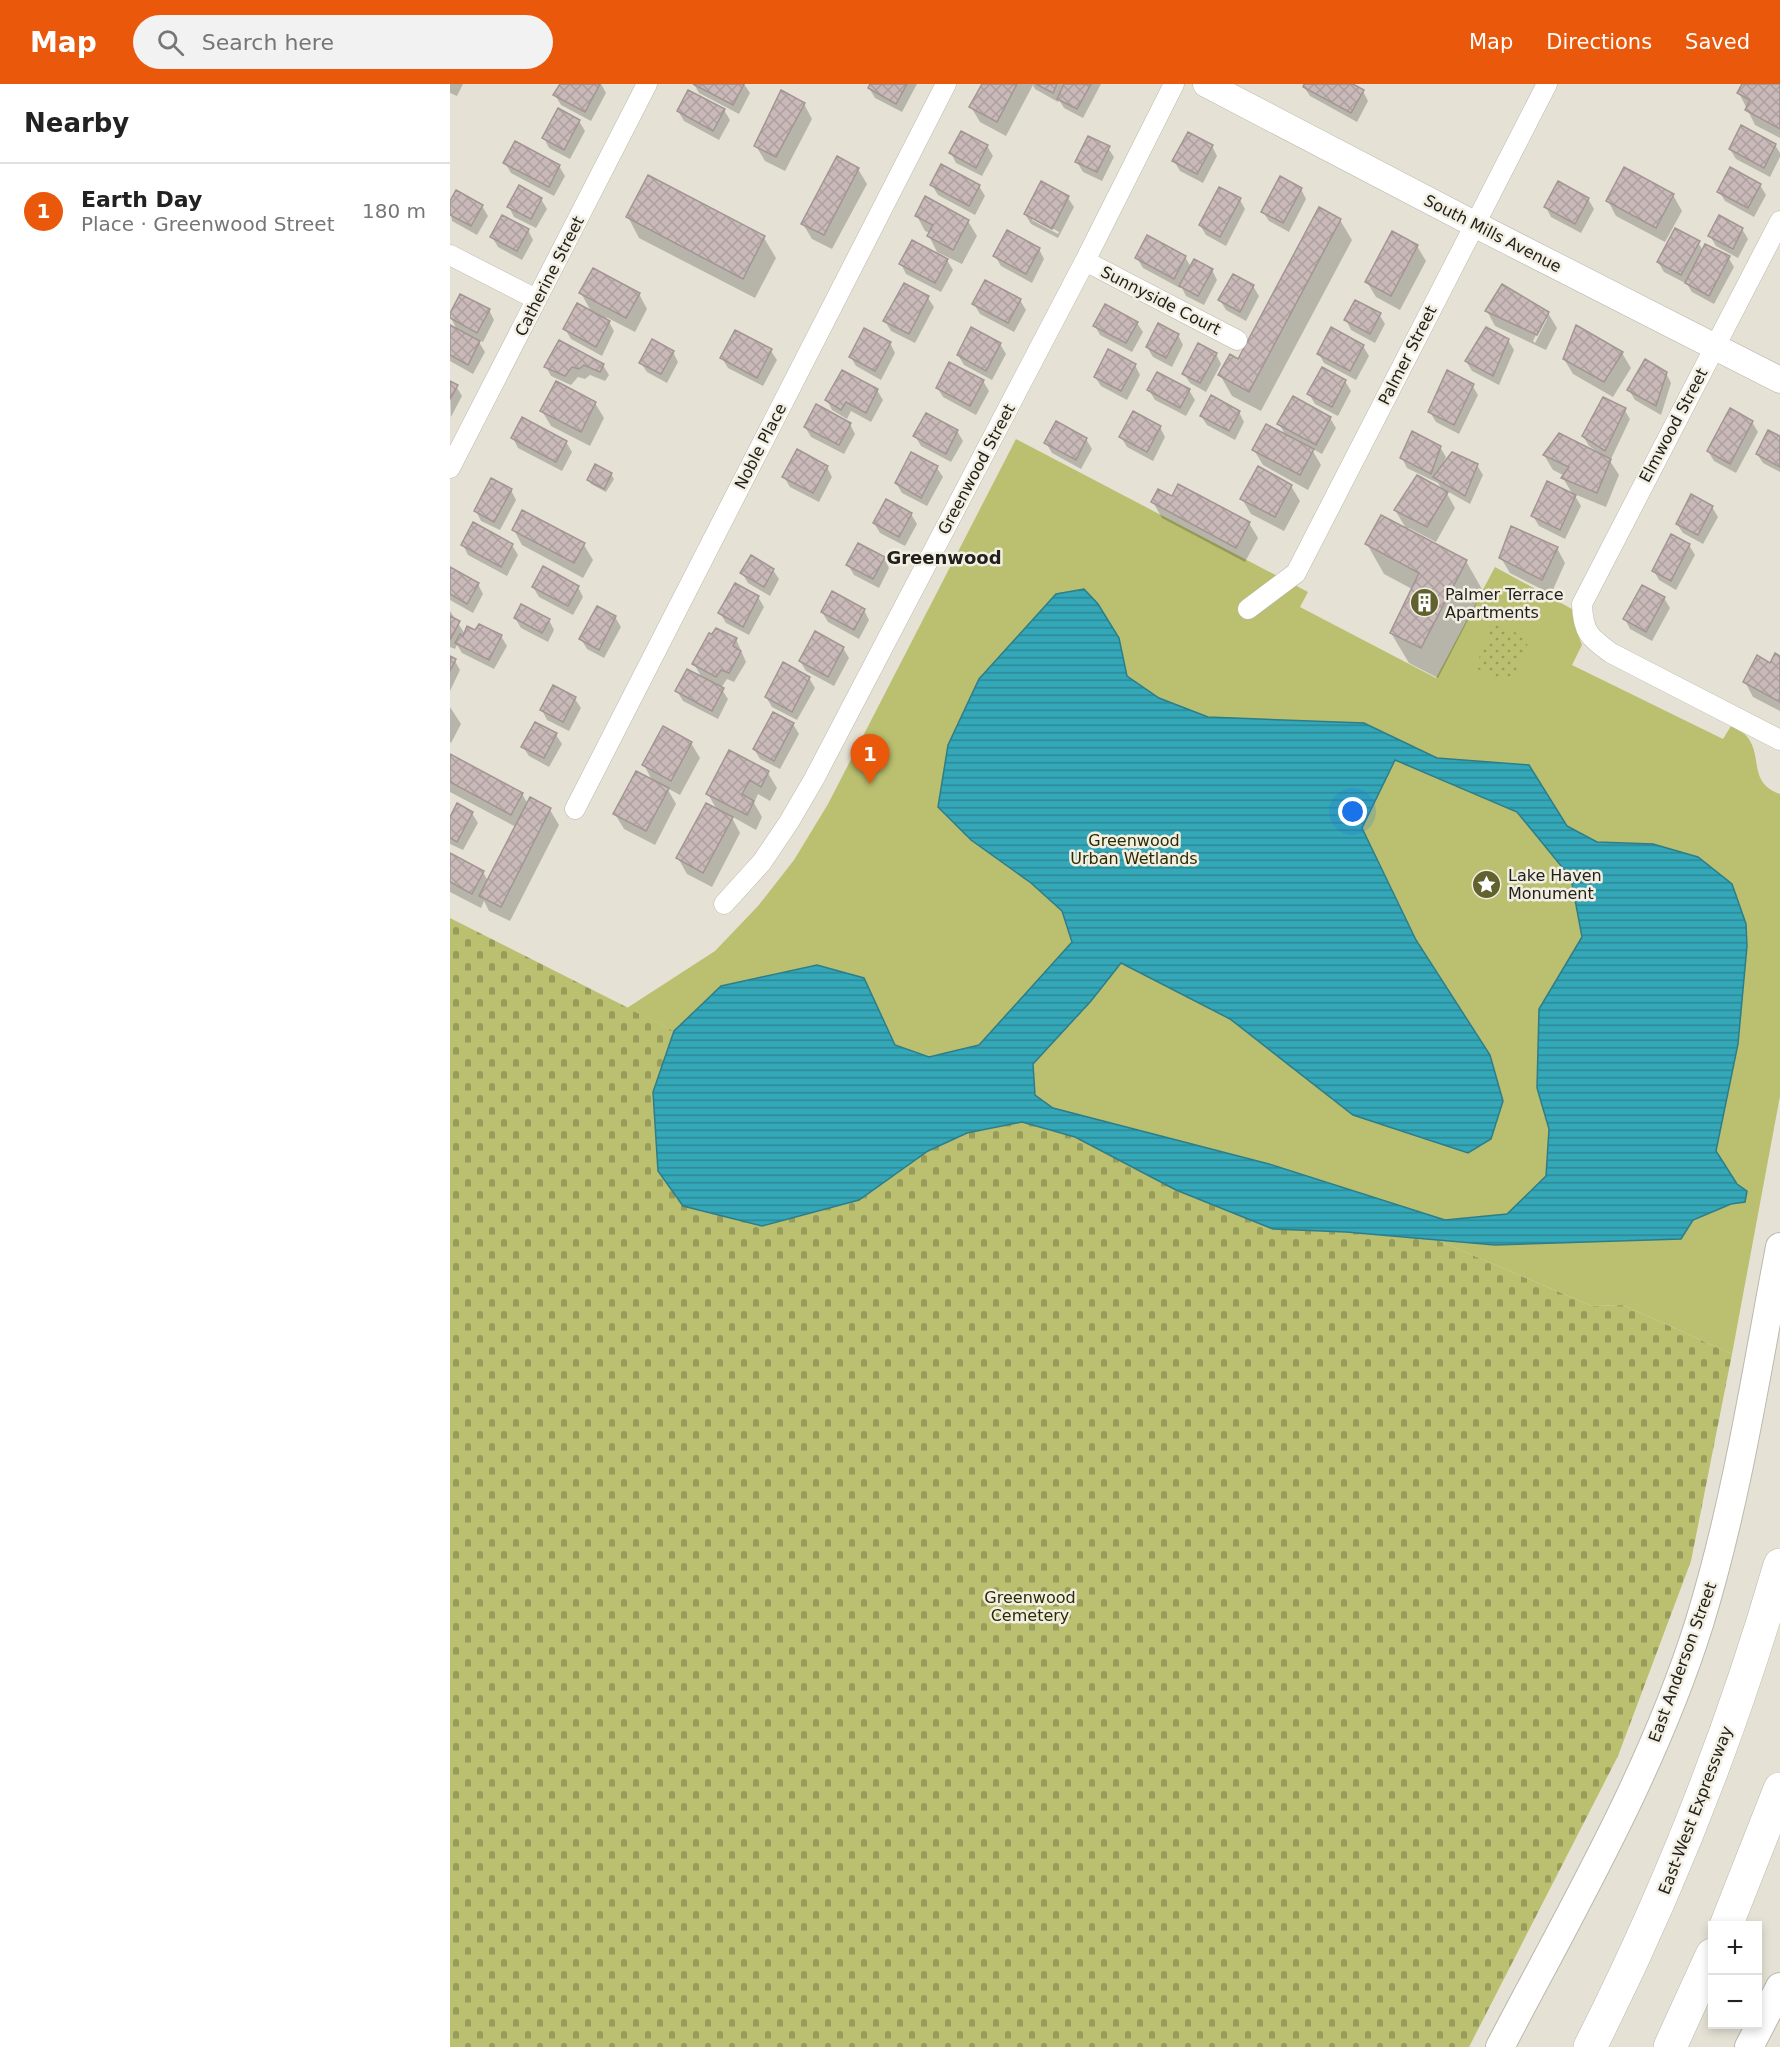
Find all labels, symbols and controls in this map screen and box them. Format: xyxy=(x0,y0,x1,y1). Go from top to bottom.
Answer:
search box xyxy=(133,15,553,69)
text: Map xyxy=(30,26,97,59)
icon: search xyxy=(154,26,187,59)
text: Search here xyxy=(202,30,334,55)
text: Map xyxy=(1469,30,1513,54)
text: Directions xyxy=(1546,30,1652,54)
text: Saved xyxy=(1685,30,1750,54)
text: Nearby xyxy=(24,108,129,138)
text: Earth Day xyxy=(81,187,202,212)
street label: South Mills Avenue xyxy=(1421,191,1565,276)
text: 1 xyxy=(37,199,50,223)
text: 180 m xyxy=(362,199,426,223)
text: Place · Greenwood Street xyxy=(81,212,334,236)
street label: Catherine Street xyxy=(511,213,588,339)
street label: Sunnyside Court xyxy=(1098,262,1224,339)
street label: Palmer Street xyxy=(1374,302,1441,408)
street label: Elmwood Street xyxy=(1635,365,1712,486)
street label: Noble Place xyxy=(731,400,790,492)
street label: Greenwood Street xyxy=(934,401,1019,538)
district label: Greenwood xyxy=(886,547,1002,568)
place label: Palmer Terrace Apartments xyxy=(1445,585,1564,622)
building icon: Palmer Terrace Apartments xyxy=(1408,587,1440,619)
pin: 1 xyxy=(850,734,890,784)
your location xyxy=(1338,797,1367,826)
park label: Greenwood Urban Wetlands xyxy=(1070,831,1198,868)
place label: Lake Haven Monument xyxy=(1508,866,1602,903)
place icon: Lake Haven Monument xyxy=(1471,868,1503,900)
street label: East Anderson Street xyxy=(1645,1579,1720,1745)
park label: Greenwood Cemetery xyxy=(984,1588,1076,1625)
street label: East-West Expressway xyxy=(1655,1723,1736,1897)
map controls xyxy=(1708,1921,1762,2029)
button: + xyxy=(1708,1921,1762,1975)
button: − xyxy=(1708,1975,1762,2029)

